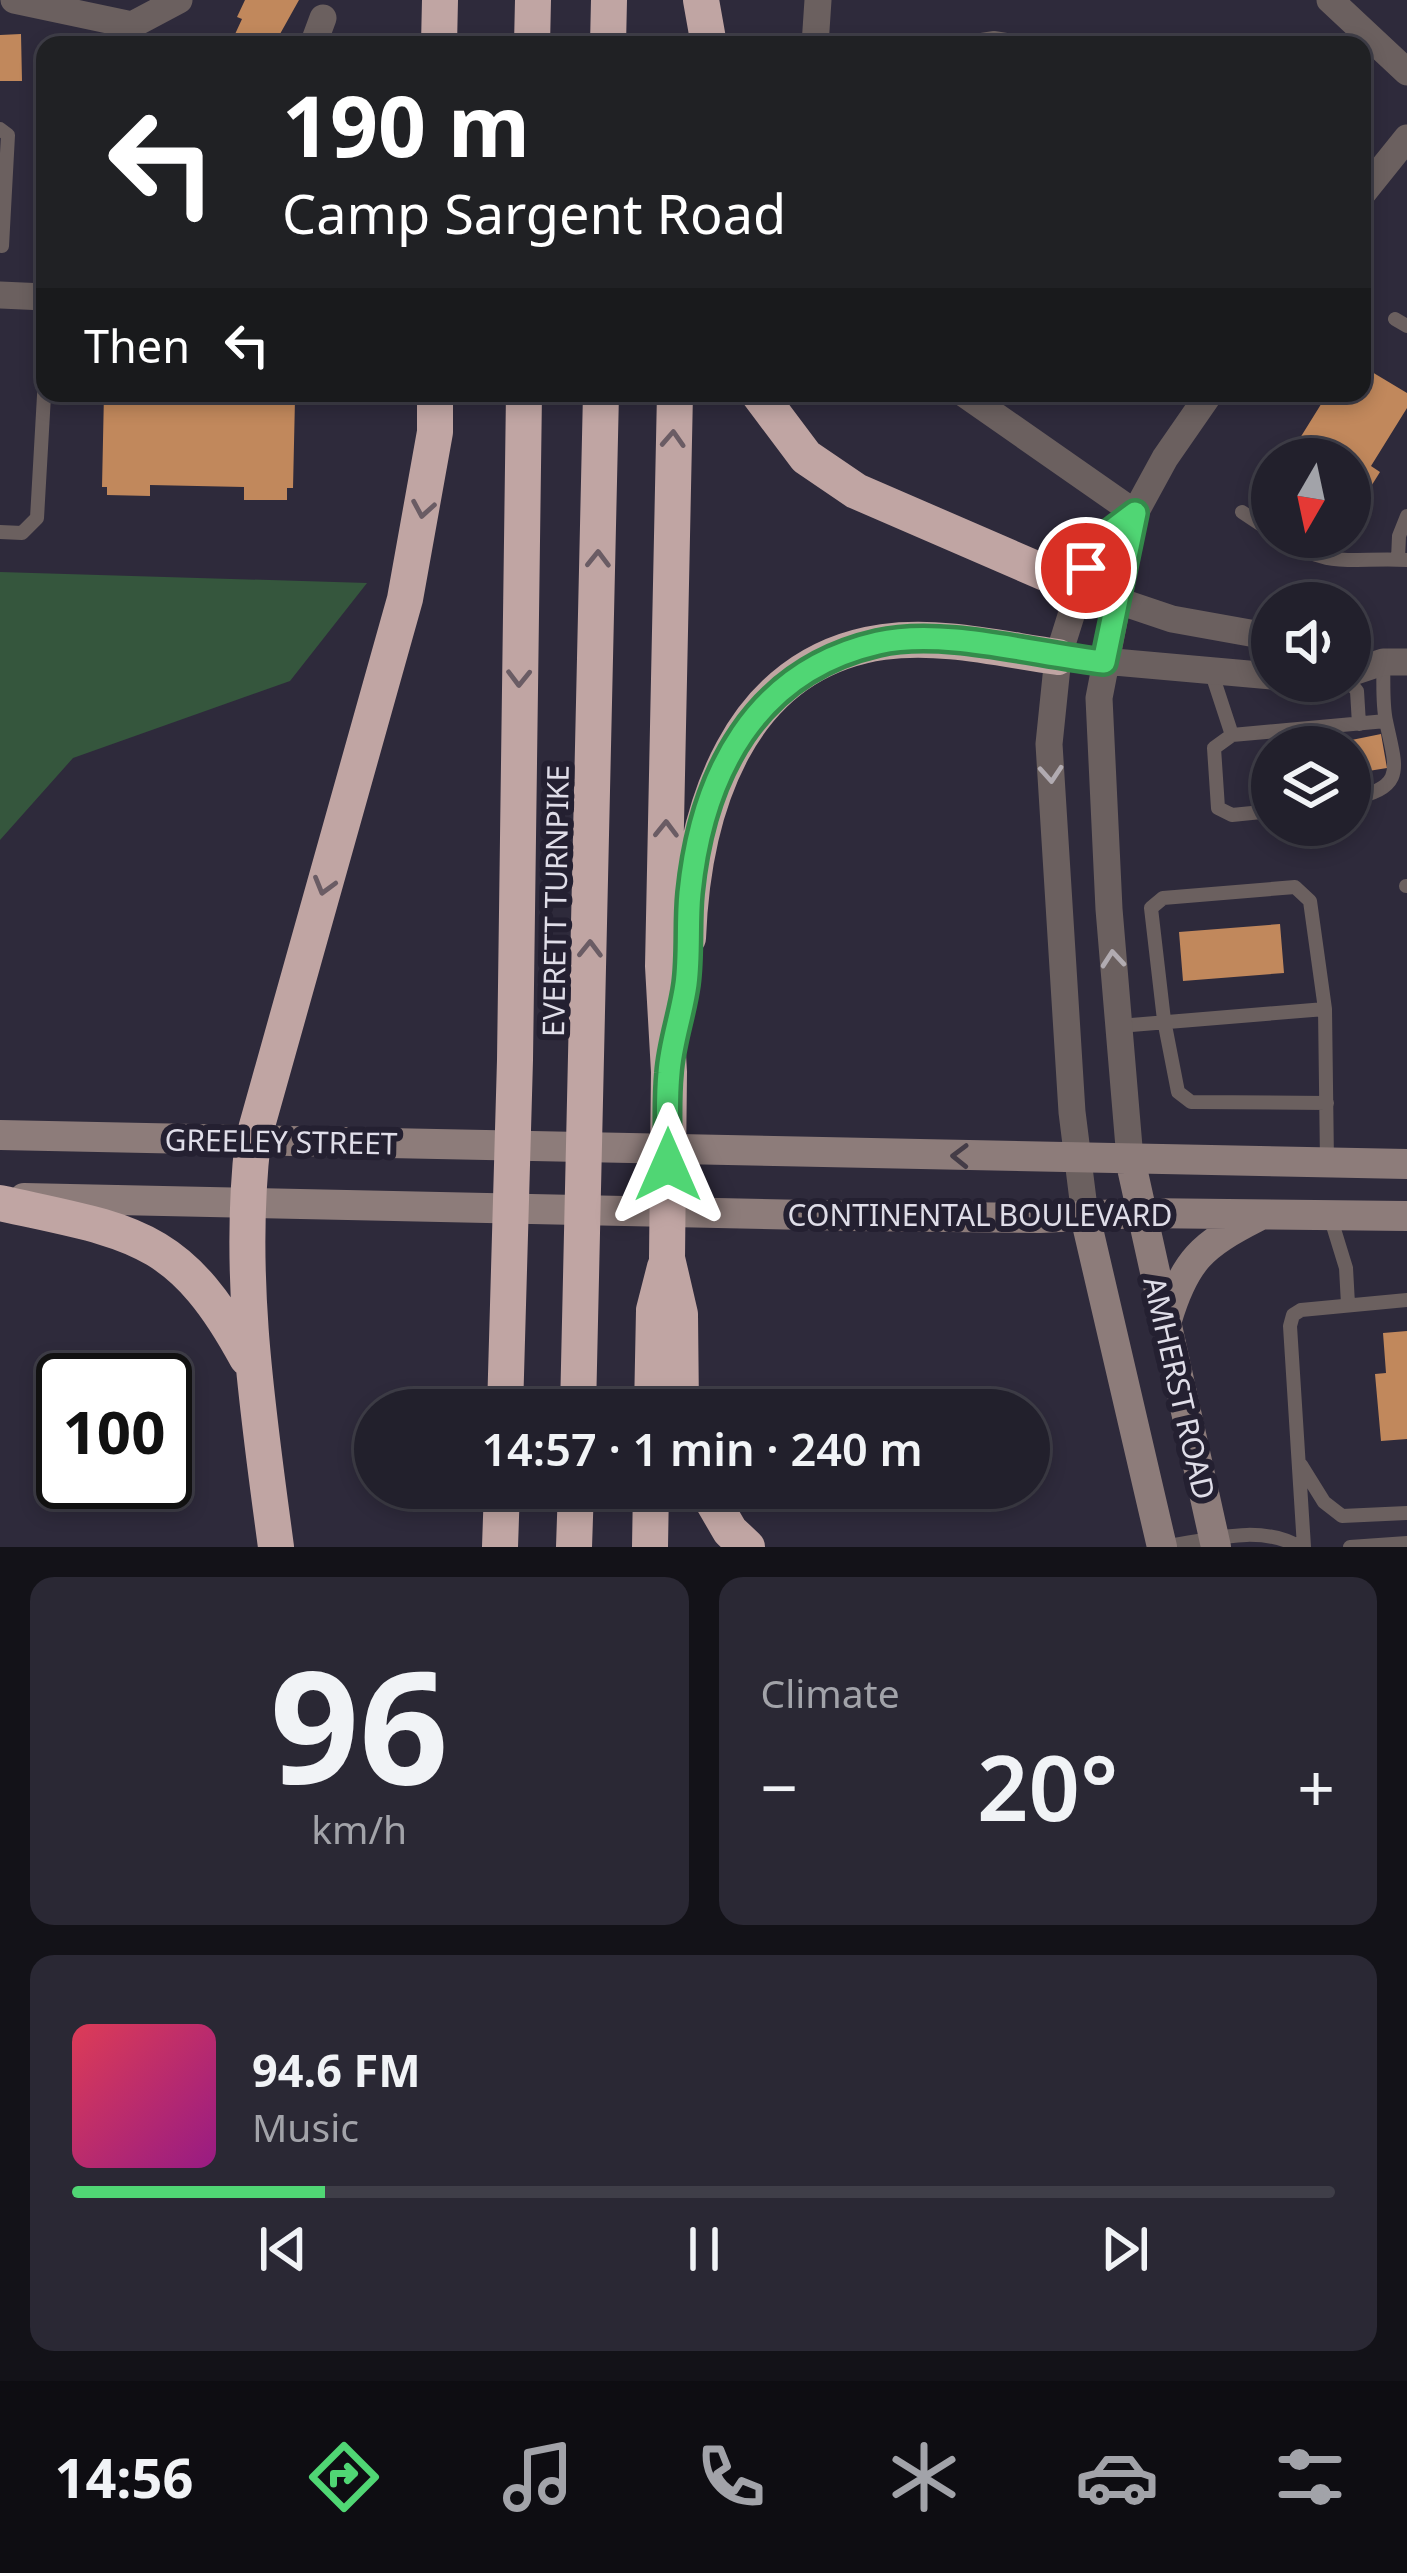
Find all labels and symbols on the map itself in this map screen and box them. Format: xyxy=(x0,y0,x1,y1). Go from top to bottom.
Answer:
one-way arrow xyxy=(660,429,686,448)
north arrow xyxy=(1251,438,1371,558)
one-way arrow xyxy=(411,499,436,519)
pin xyxy=(1035,517,1137,619)
one-way arrow xyxy=(585,549,611,568)
one-way arrow xyxy=(506,670,532,688)
street label: EVERETT TURNPIKE xyxy=(532,765,578,1037)
one-way arrow xyxy=(1038,765,1064,784)
one-way arrow xyxy=(653,819,679,838)
one-way arrow xyxy=(314,875,339,896)
one-way arrow xyxy=(577,939,603,957)
one-way arrow xyxy=(1100,949,1126,968)
position arrow xyxy=(605,1102,731,1228)
street label: GREELEY STREET xyxy=(164,1118,398,1164)
one-way arrow xyxy=(950,1144,969,1170)
street label: CONTINENTAL BOULEVARD xyxy=(788,1194,1172,1235)
street label: AMHERST ROAD xyxy=(1134,1273,1226,1503)
speed limit sign: 100 xyxy=(36,1353,192,1509)

